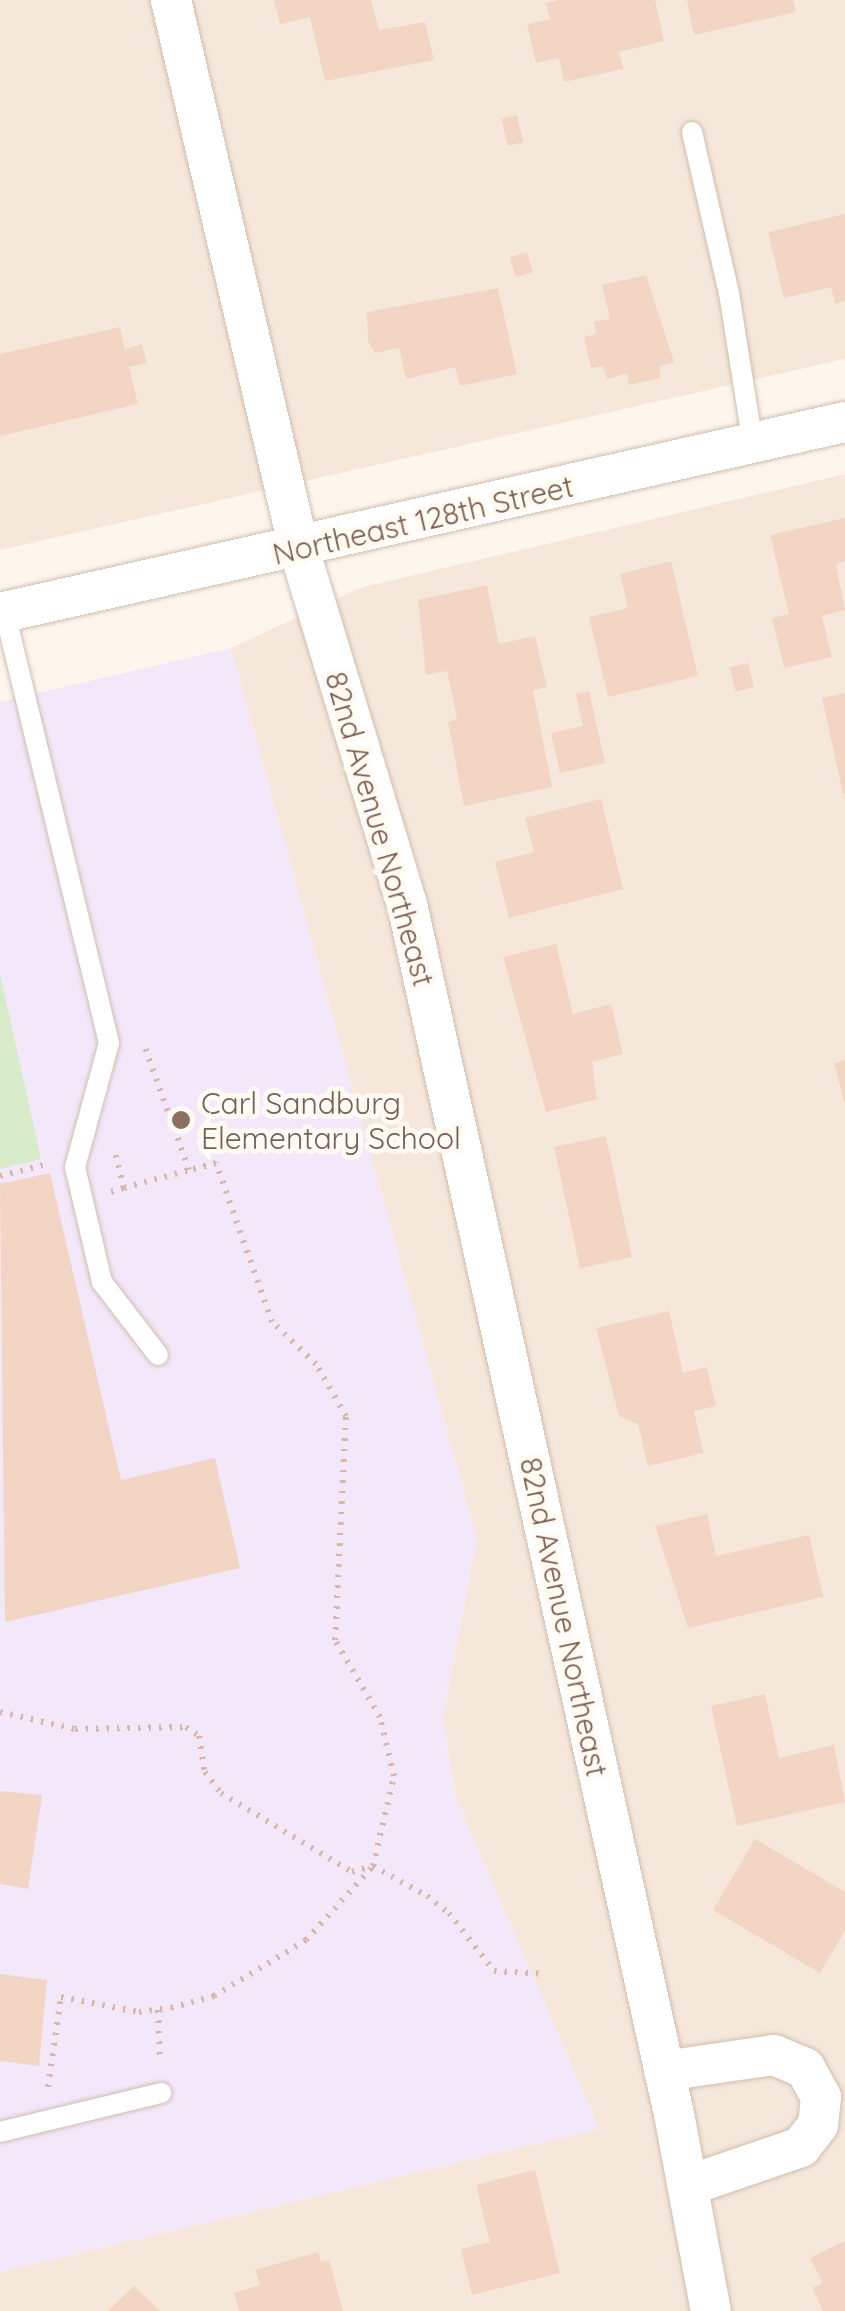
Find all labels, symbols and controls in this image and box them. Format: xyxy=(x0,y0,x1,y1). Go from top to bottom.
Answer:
street label: Northeast 128th Street xyxy=(269,468,577,572)
street label: 82nd Avenue Northeast xyxy=(318,668,442,990)
place label: Carl Sandburg Elementary School xyxy=(201,1085,461,1156)
marker: Carl Sandburg Elementary School xyxy=(170,1109,192,1131)
street label: 82nd Avenue Northeast xyxy=(513,1454,615,1780)

